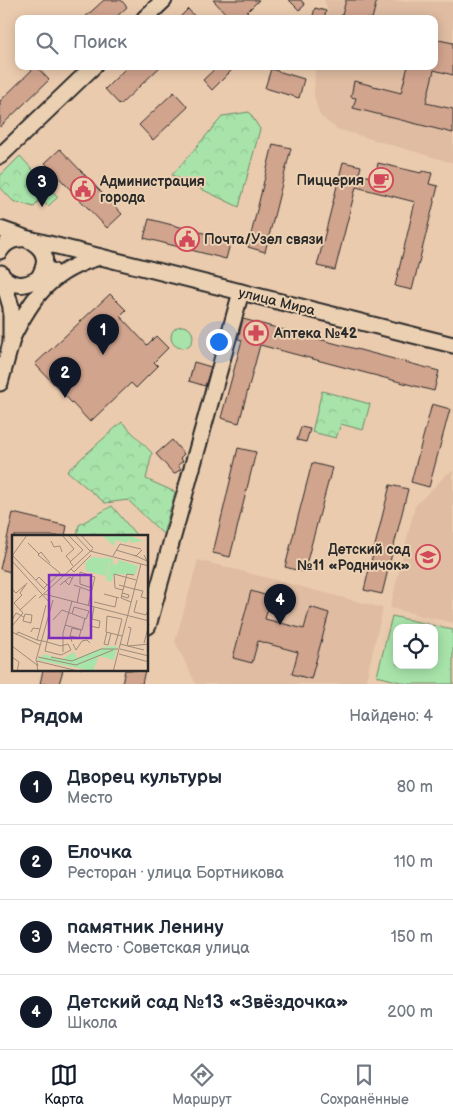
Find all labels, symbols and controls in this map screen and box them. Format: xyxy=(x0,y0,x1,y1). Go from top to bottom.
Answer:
search box xyxy=(15,15,438,70)
icon: search xyxy=(33,29,61,57)
text: Поиск xyxy=(73,31,127,54)
pin: 3 xyxy=(26,166,58,207)
cafe icon: Пиццерия xyxy=(368,167,394,193)
place label: Пиццерия xyxy=(296,172,364,189)
place label: Администрация города xyxy=(99,173,205,206)
public building icon: Администрация города xyxy=(70,176,96,202)
public building icon: Почта/Узел связи xyxy=(174,226,200,252)
place label: Почта/Узел связи xyxy=(204,231,323,248)
street label: улица Мира xyxy=(237,284,318,319)
pin: 1 xyxy=(87,314,119,355)
pharmacy icon: Аптека №42 xyxy=(243,320,269,346)
place label: Аптека №42 xyxy=(273,325,358,342)
your location xyxy=(206,329,232,355)
pin: 2 xyxy=(49,357,81,398)
inset map xyxy=(12,535,149,672)
place label: Детский сад №11 «Родничок» xyxy=(297,541,411,574)
school or university icon: Детский сад №11 «Родничок» xyxy=(415,544,441,570)
pin: 4 xyxy=(264,584,296,625)
map controls xyxy=(393,624,438,669)
button: locate xyxy=(393,624,438,669)
text: Рядом xyxy=(20,704,83,729)
text: Найдено: 4 xyxy=(349,707,433,726)
text: Дворец культуры xyxy=(67,766,222,789)
text: 1 xyxy=(33,778,39,797)
text: 80 m xyxy=(397,778,433,797)
text: Место xyxy=(67,789,113,808)
text: Елочка xyxy=(67,841,132,864)
text: 2 xyxy=(31,853,41,872)
text: 110 m xyxy=(394,853,433,872)
text: Ресторан · улица Бортникова xyxy=(67,864,284,883)
text: памятник Ленину xyxy=(67,916,224,939)
text: 3 xyxy=(31,928,41,947)
text: 150 m xyxy=(391,928,433,947)
text: Место · Советская улица xyxy=(67,939,250,958)
text: Детский сад №13 «Звёздочка» xyxy=(67,991,348,1014)
text: 4 xyxy=(31,1003,41,1022)
text: 200 m xyxy=(387,1003,433,1022)
text: Школа xyxy=(67,1014,117,1033)
tab: Карта xyxy=(44,1061,84,1108)
tab: Маршрут xyxy=(172,1061,232,1108)
tab: Сохранённые xyxy=(320,1061,409,1108)

